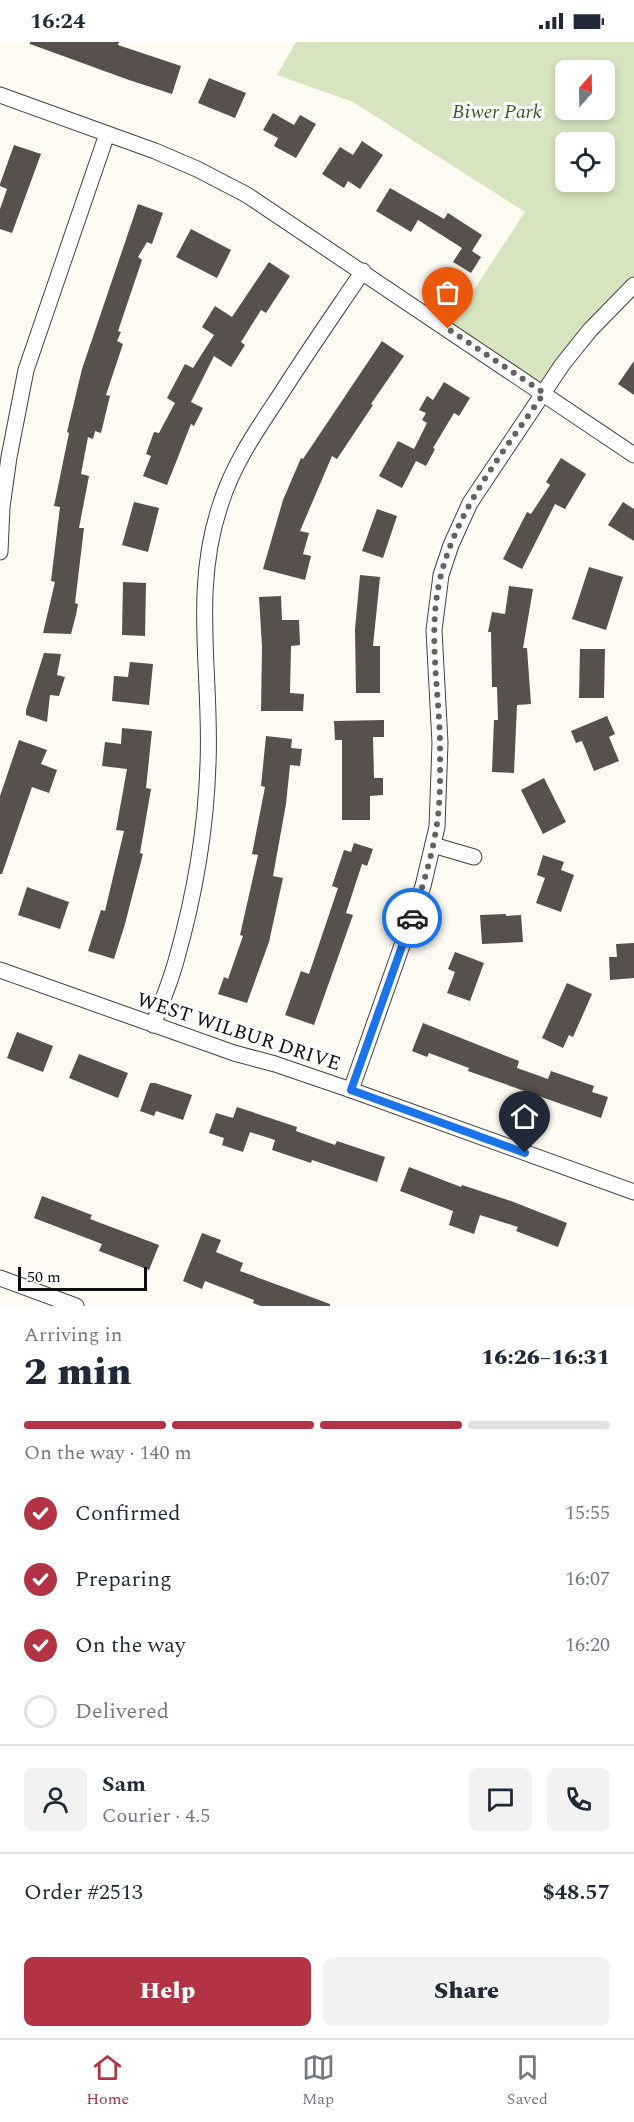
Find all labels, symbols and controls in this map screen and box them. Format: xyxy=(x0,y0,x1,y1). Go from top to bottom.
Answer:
text: 16:24 xyxy=(30,5,85,38)
north arrow xyxy=(555,60,615,120)
map controls xyxy=(555,60,615,192)
park label: Biwer Park xyxy=(452,97,543,127)
button: locate xyxy=(555,132,615,192)
pin xyxy=(422,267,473,329)
icon: bag xyxy=(431,276,464,309)
courier xyxy=(382,888,442,948)
icon: car xyxy=(396,902,429,935)
street label: WEST WILBUR DRIVE xyxy=(133,985,345,1079)
pin xyxy=(499,1091,550,1153)
icon: home xyxy=(508,1100,541,1133)
scale bar xyxy=(18,1264,147,1292)
text: 50 m xyxy=(27,1265,61,1289)
text: Arriving in xyxy=(24,1320,122,1350)
text: 16:26–16:31 xyxy=(481,1341,610,1374)
text: 2 min xyxy=(24,1343,132,1402)
text: On the way · 140 m xyxy=(24,1438,192,1468)
icon: check xyxy=(24,1497,57,1530)
text: Confirmed xyxy=(75,1497,181,1530)
text: 15:55 xyxy=(565,1498,610,1528)
icon: check xyxy=(24,1563,57,1596)
text: Preparing xyxy=(75,1563,172,1596)
text: 16:07 xyxy=(565,1564,610,1594)
icon: check xyxy=(24,1629,57,1662)
text: On the way xyxy=(75,1629,186,1662)
text: 16:20 xyxy=(565,1630,610,1660)
text: Delivered xyxy=(75,1695,169,1728)
button: person xyxy=(24,1768,87,1831)
text: Sam xyxy=(102,1768,146,1801)
button: chat xyxy=(469,1768,532,1831)
button: phone xyxy=(547,1768,610,1831)
text: Courier · 4.5 xyxy=(102,1801,210,1831)
text: Order #2513 xyxy=(24,1876,143,1909)
text: $48.57 xyxy=(542,1876,610,1909)
button: Help xyxy=(24,1957,311,2026)
button: Share xyxy=(323,1957,610,2026)
tab: Home xyxy=(86,2051,129,2111)
tab: Map xyxy=(302,2051,335,2111)
tab: Saved xyxy=(507,2051,548,2111)

